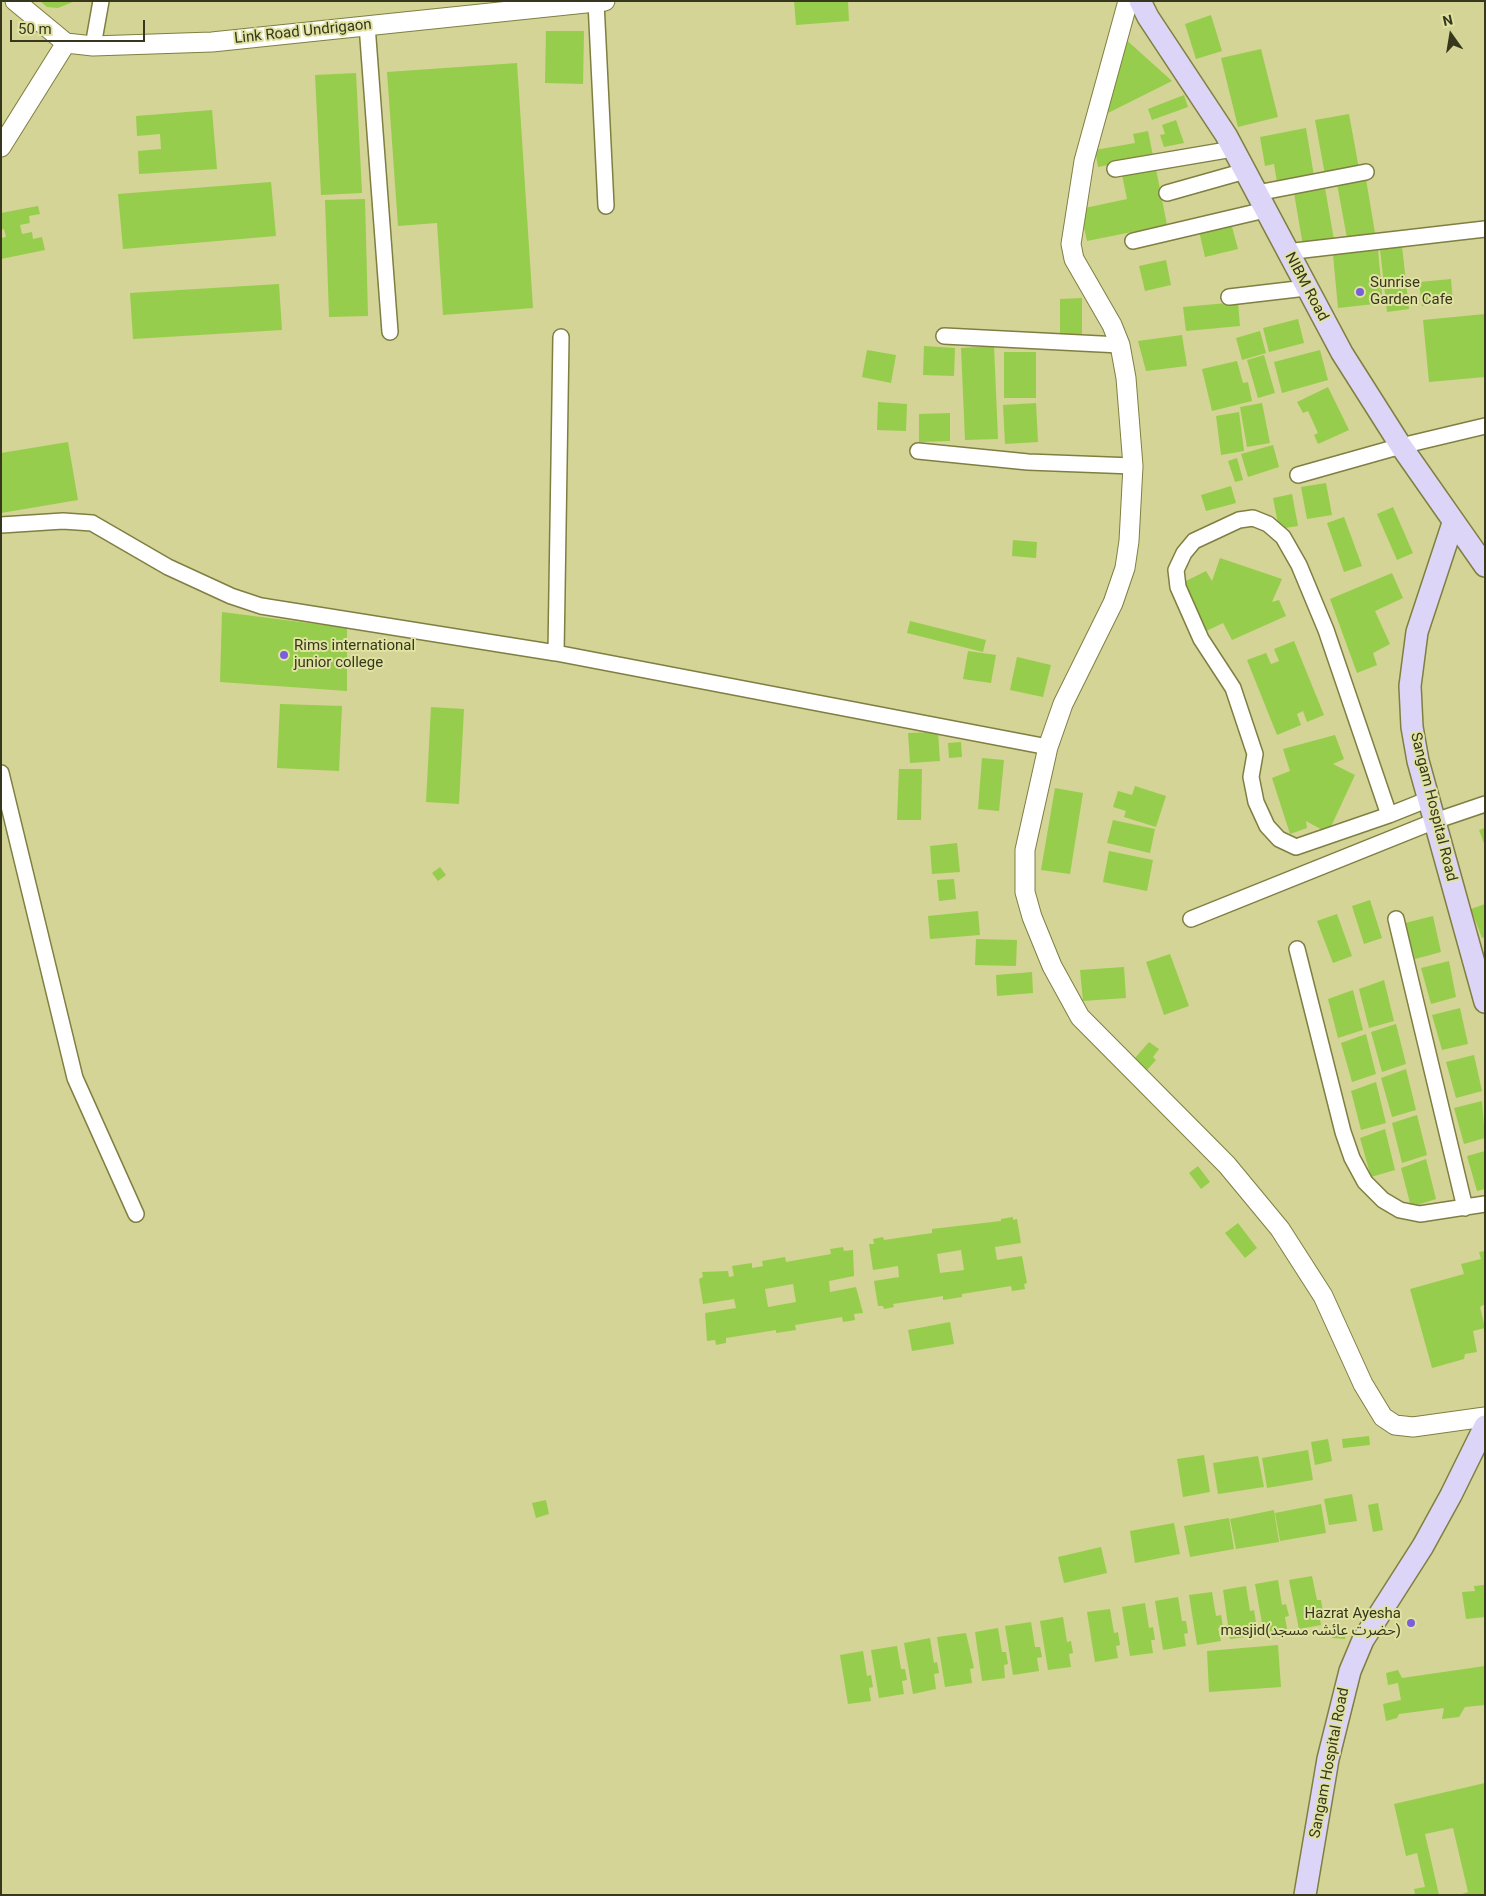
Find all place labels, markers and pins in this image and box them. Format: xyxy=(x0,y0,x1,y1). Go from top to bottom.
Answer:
place label: Sunrise Garden Cafe xyxy=(1370,274,1453,309)
marker: Sunrise Garden Cafe xyxy=(1354,286,1366,298)
place label: Rims international junior college xyxy=(294,637,415,672)
marker: Rims international junior college xyxy=(278,649,290,661)
place label: Hazrat Ayesha masjid(حضرت عائشہ مسجد) xyxy=(1221,1605,1401,1640)
marker: Hazrat Ayesha masjid(حضرت عائشہ مسجد) xyxy=(1405,1617,1417,1629)

